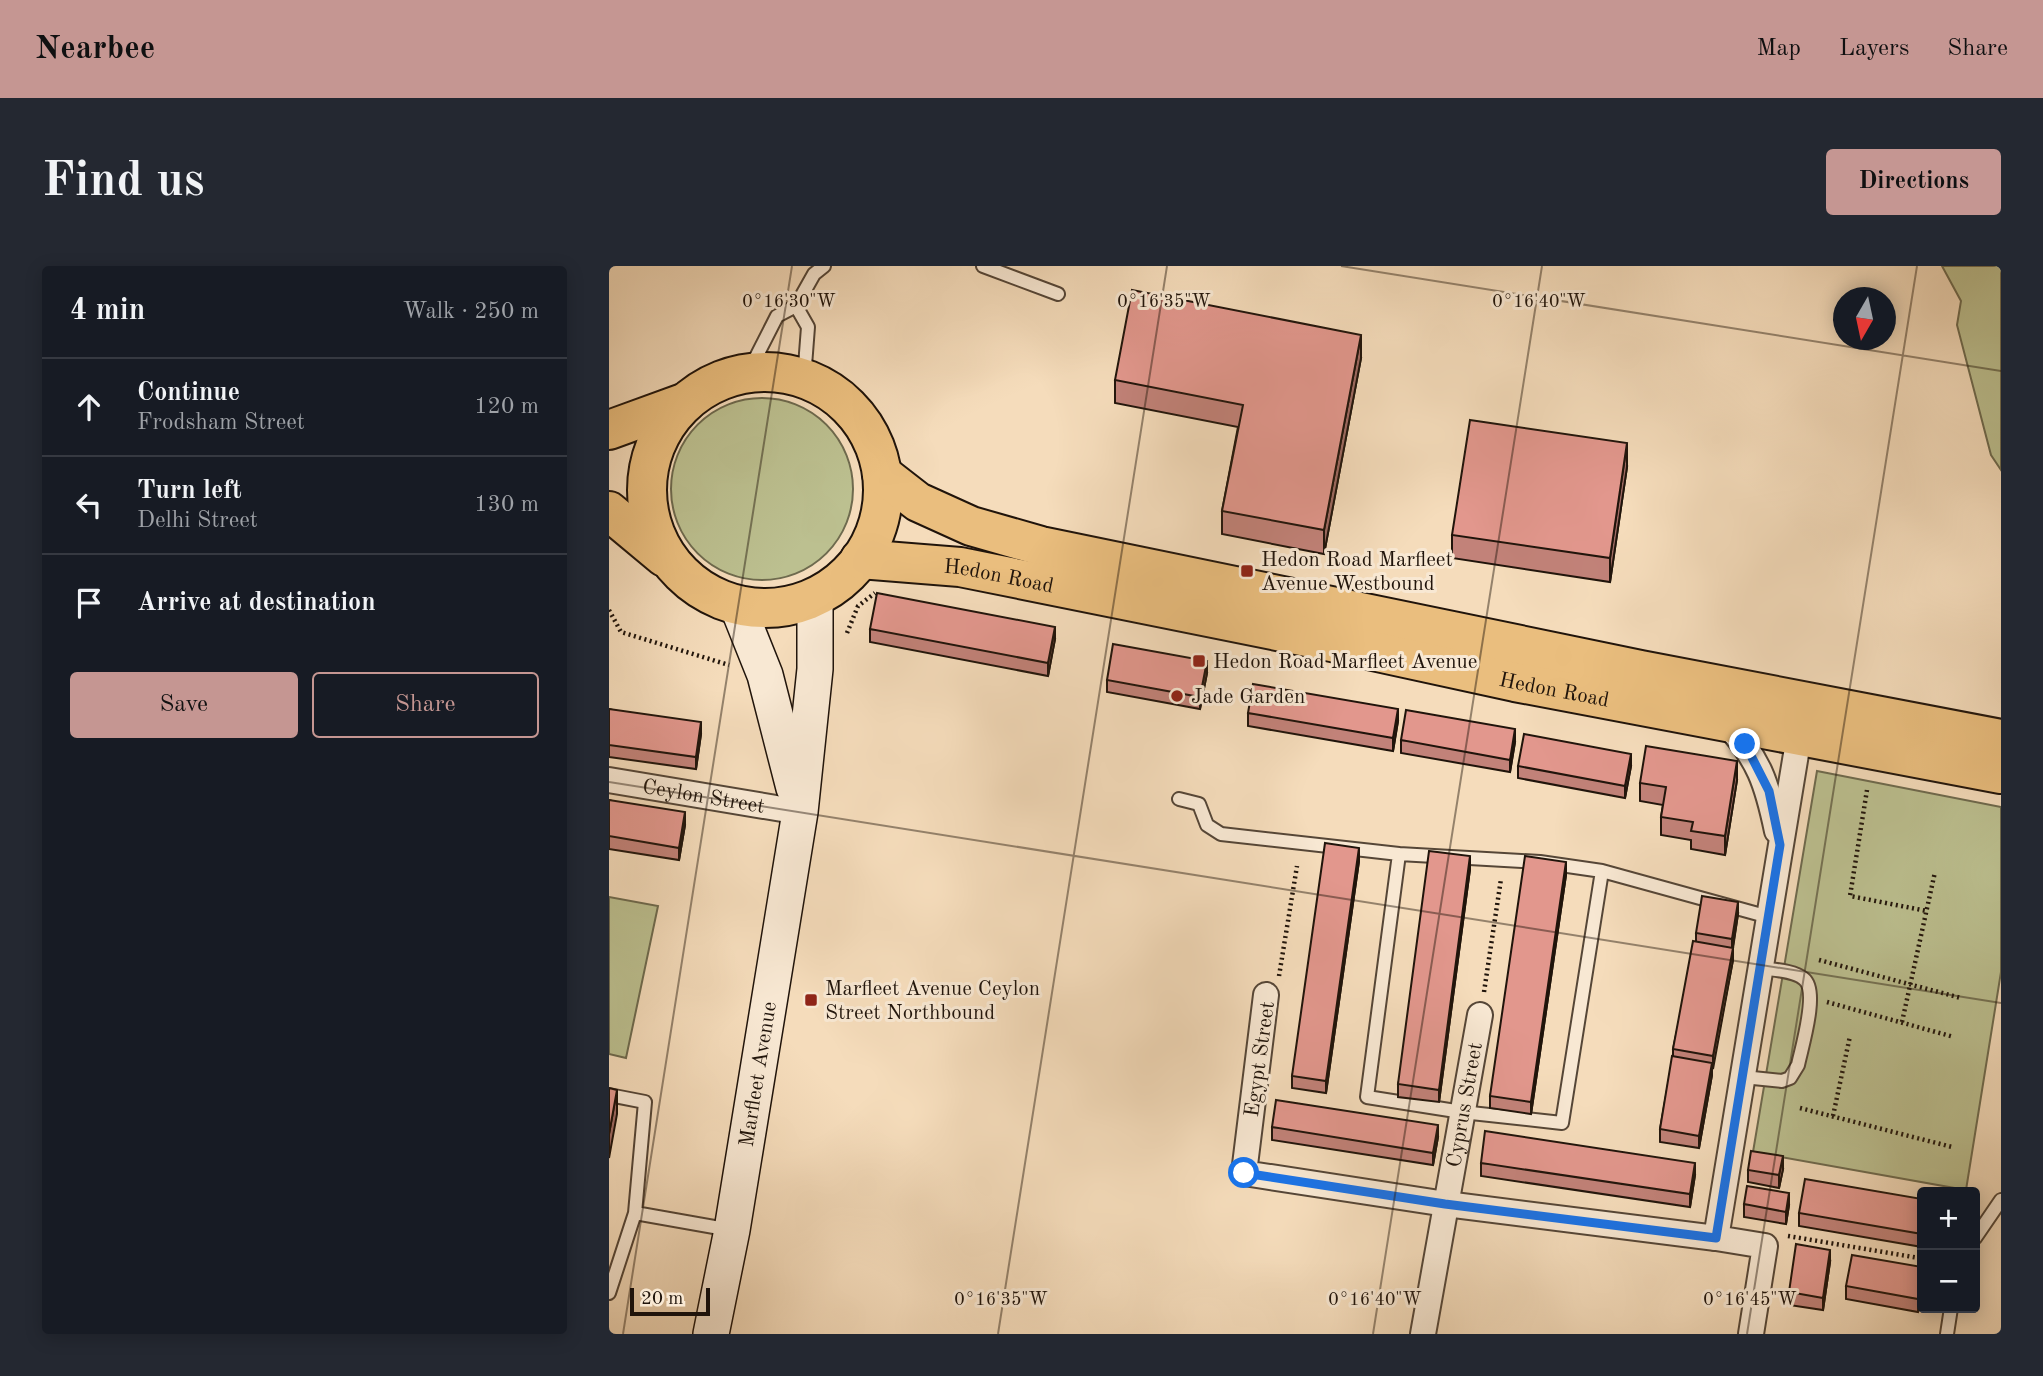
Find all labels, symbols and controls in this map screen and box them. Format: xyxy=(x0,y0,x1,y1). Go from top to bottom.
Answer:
text: Nearbee xyxy=(35,33,155,66)
text: Map xyxy=(1757,37,1801,61)
text: Layers xyxy=(1839,37,1909,61)
text: Share xyxy=(1947,37,2008,61)
button: Directions xyxy=(1826,149,2001,215)
text: Find us xyxy=(42,158,205,207)
north arrow xyxy=(1833,287,1896,350)
text: 0°16'30"W xyxy=(742,293,836,311)
text: 0°16'35"W xyxy=(1117,293,1211,311)
text: 0°16'40"W xyxy=(1492,293,1586,311)
text: 4 min xyxy=(70,296,145,326)
text: Walk · 250 m xyxy=(403,300,539,323)
text: Continue xyxy=(137,380,240,406)
icon: ahead xyxy=(70,388,108,426)
text: 120 m xyxy=(474,395,539,418)
text: Frodsham Street xyxy=(137,411,305,434)
text: Turn left xyxy=(137,478,242,504)
icon: left xyxy=(70,486,108,524)
text: 130 m xyxy=(474,493,539,516)
text: Delhi Street xyxy=(137,509,258,532)
place label: Hedon Road Marfleet Avenue Westbound xyxy=(1261,550,1453,595)
street label: Hedon Road xyxy=(943,557,1055,598)
marker: Hedon Road Marfleet Avenue Westbound xyxy=(1239,563,1255,579)
icon: arrive xyxy=(70,584,108,622)
text: Arrive at destination xyxy=(137,590,376,616)
place label: Hedon Road Marfleet Avenue xyxy=(1213,652,1477,673)
marker: Hedon Road Marfleet Avenue xyxy=(1191,653,1207,669)
street label: Hedon Road xyxy=(1497,670,1611,712)
button: Save xyxy=(70,672,298,738)
button: Share xyxy=(312,672,539,738)
place label: Jade Garden xyxy=(1191,687,1305,708)
marker: Jade Garden xyxy=(1169,688,1185,704)
route end xyxy=(1729,728,1760,759)
street label: Ceylon Street xyxy=(641,777,766,818)
place label: Marfleet Avenue Ceylon Street Northbound xyxy=(825,979,1040,1024)
marker: Marfleet Avenue Ceylon Street Northbound xyxy=(803,992,819,1008)
street label: Marfleet Avenue xyxy=(737,1000,781,1149)
street label: Egypt Street xyxy=(1242,1000,1279,1118)
street label: Cyprus Street xyxy=(1444,1041,1487,1169)
route start xyxy=(1228,1157,1259,1188)
map controls xyxy=(1917,1187,1980,1313)
button: + xyxy=(1917,1187,1980,1250)
button: − xyxy=(1917,1250,1980,1313)
scale bar xyxy=(630,1285,711,1317)
text: 20 m xyxy=(641,1290,683,1309)
text: 0°16'35"W xyxy=(954,1291,1048,1309)
text: 0°16'40"W xyxy=(1328,1291,1422,1309)
text: 0°16'45"W xyxy=(1703,1291,1797,1309)

